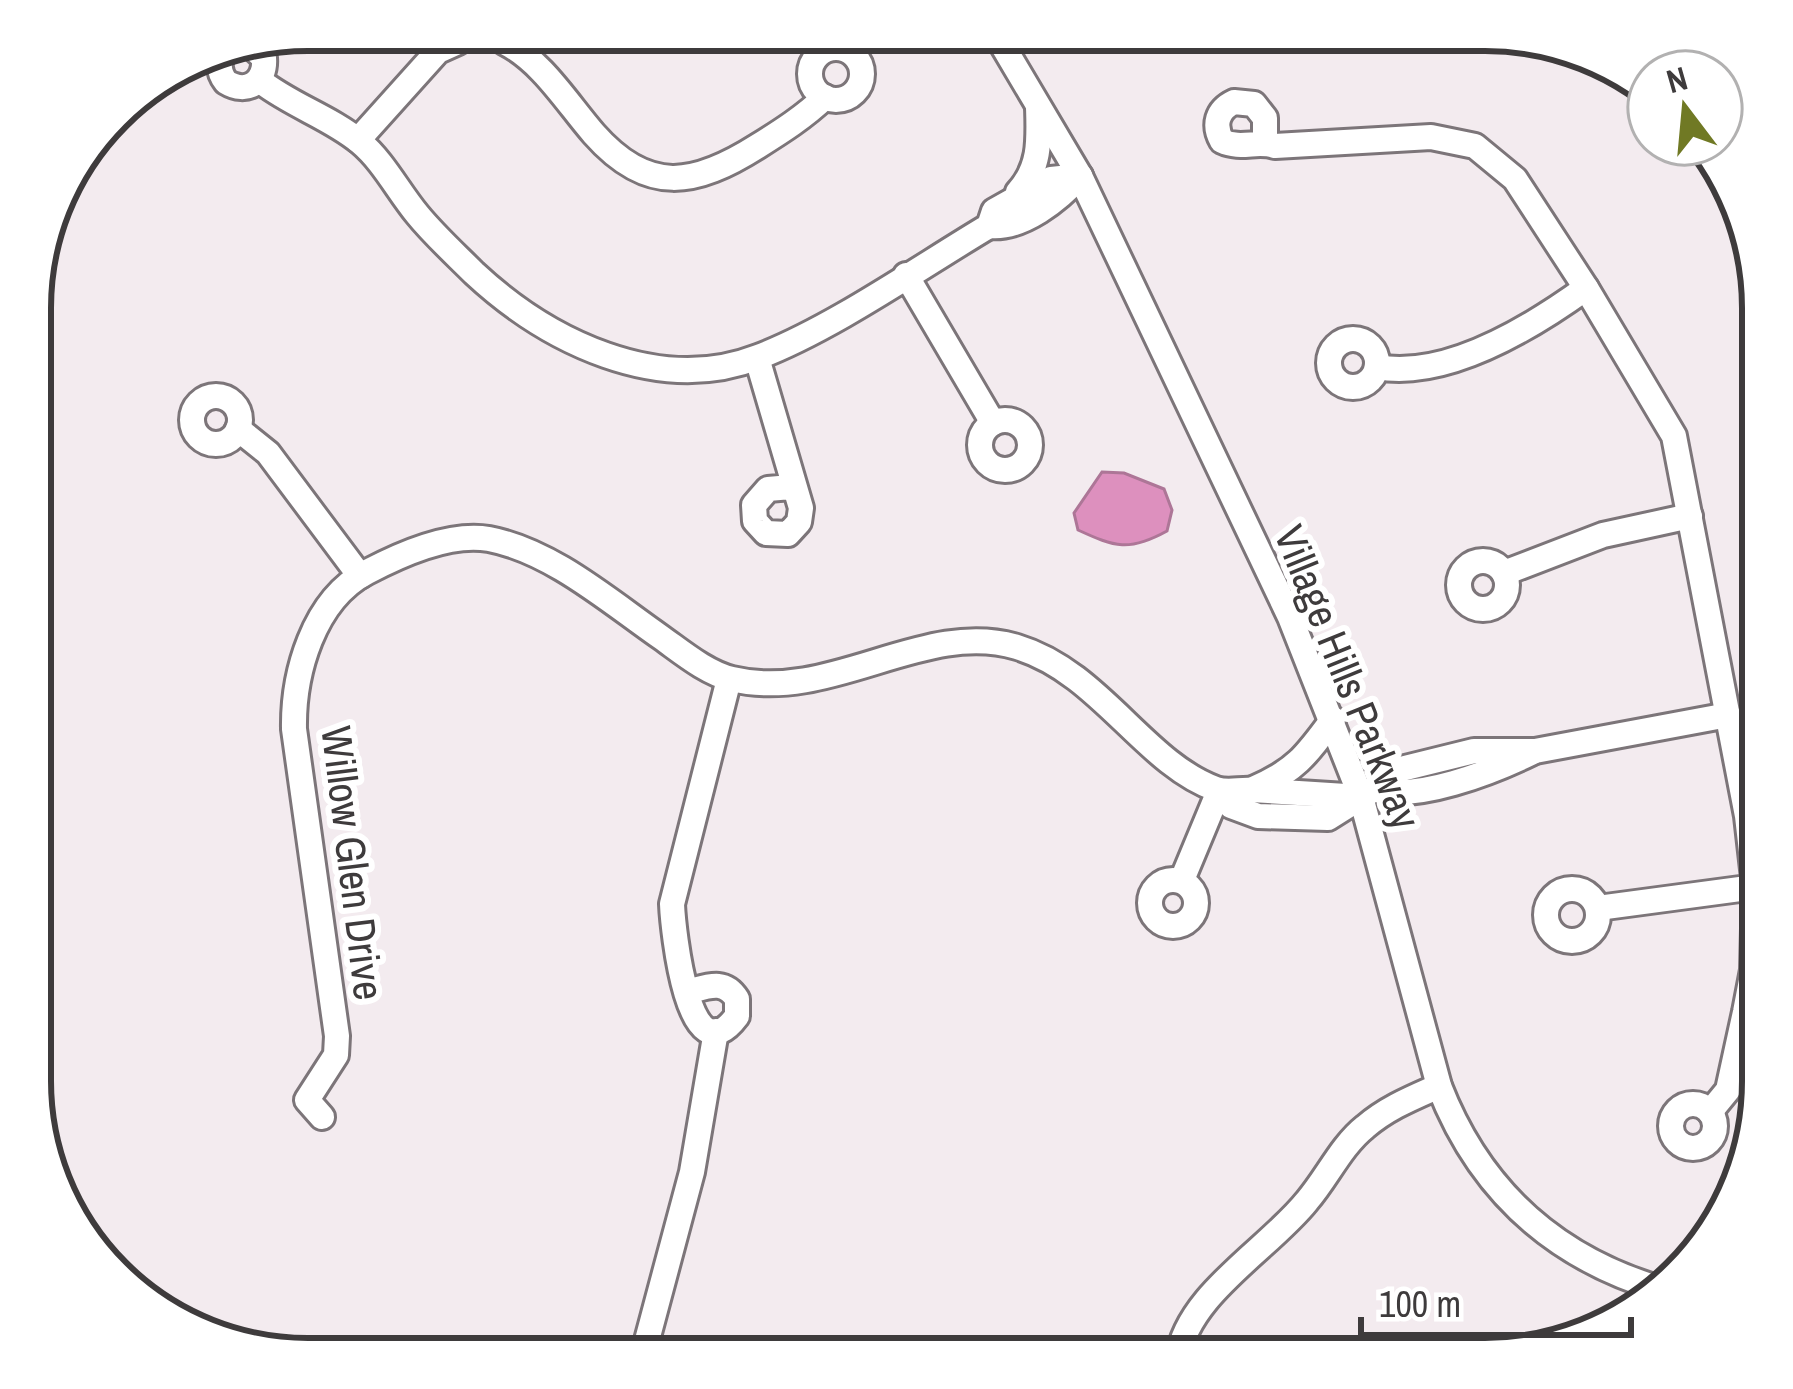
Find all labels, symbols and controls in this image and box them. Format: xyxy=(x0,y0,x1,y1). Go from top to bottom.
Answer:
north arrow xyxy=(1625,48,1745,168)
text: N xyxy=(1661,55,1692,103)
street label: Village Hills Parkway xyxy=(1262,517,1434,837)
street label: Willow Glen Drive xyxy=(308,723,398,1003)
scale bar xyxy=(1361,1263,1631,1337)
text: 100 m xyxy=(1379,1280,1461,1328)

